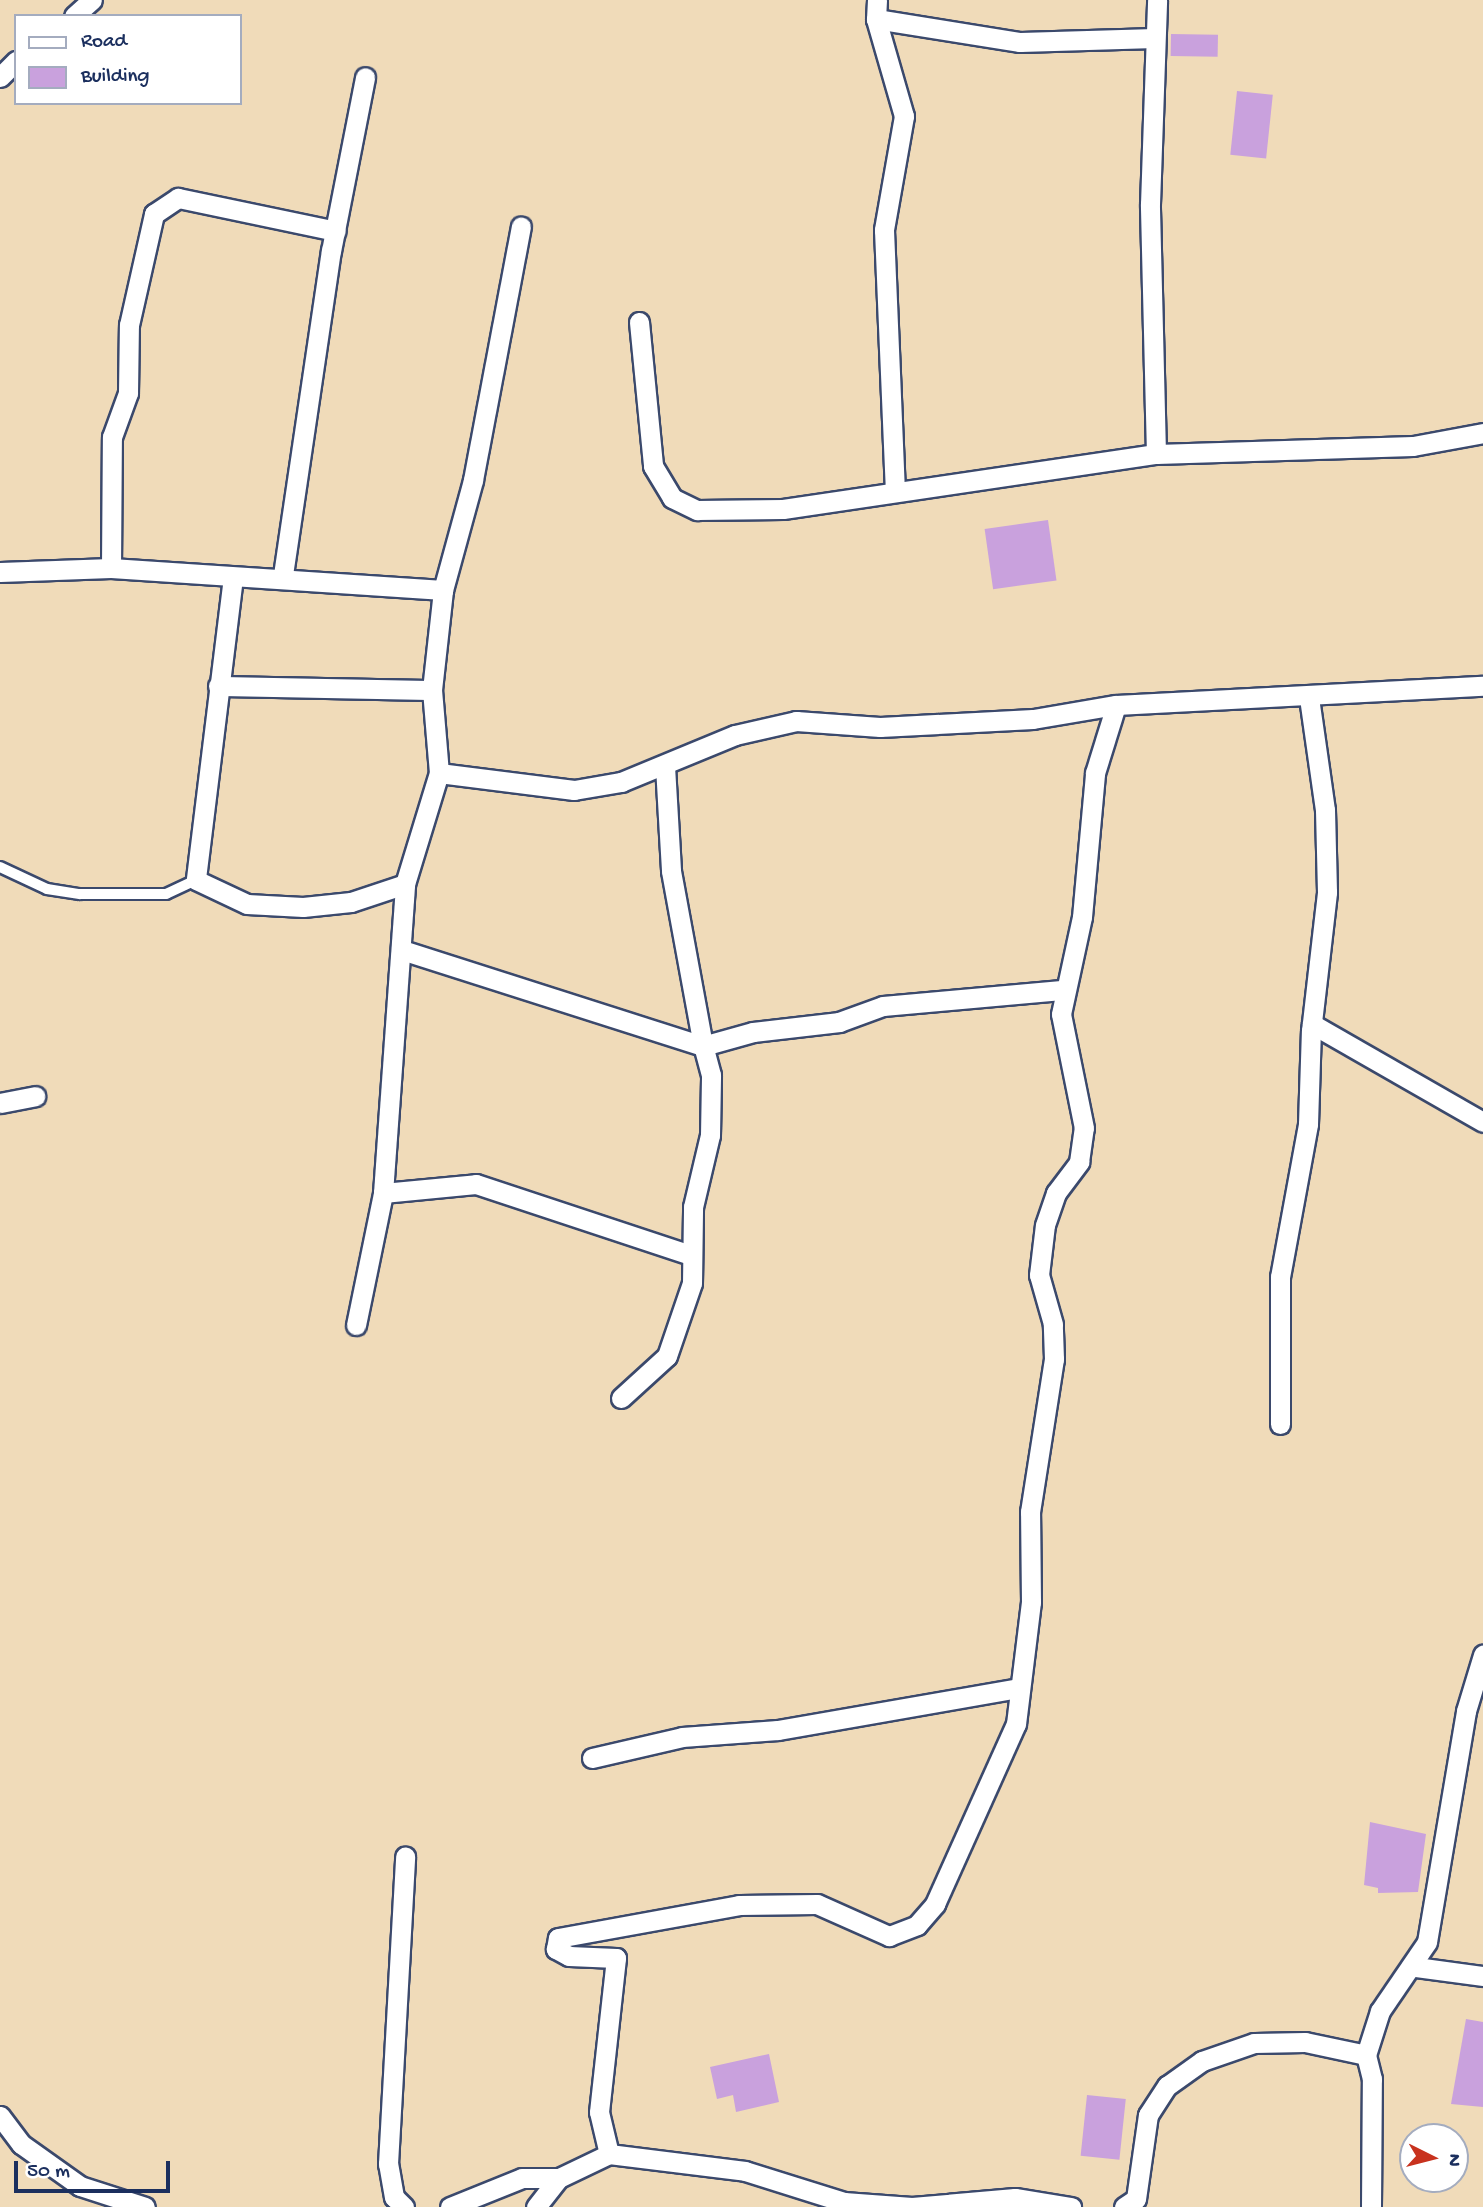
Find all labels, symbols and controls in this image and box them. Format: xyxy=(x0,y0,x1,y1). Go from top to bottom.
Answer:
legend xyxy=(14,14,242,105)
text: Road xyxy=(81,30,127,55)
text: Building xyxy=(81,65,150,90)
north arrow xyxy=(1399,2123,1469,2193)
scale bar xyxy=(18,2148,173,2192)
text: N xyxy=(1441,2153,1465,2167)
text: 50 m xyxy=(27,2160,70,2185)

